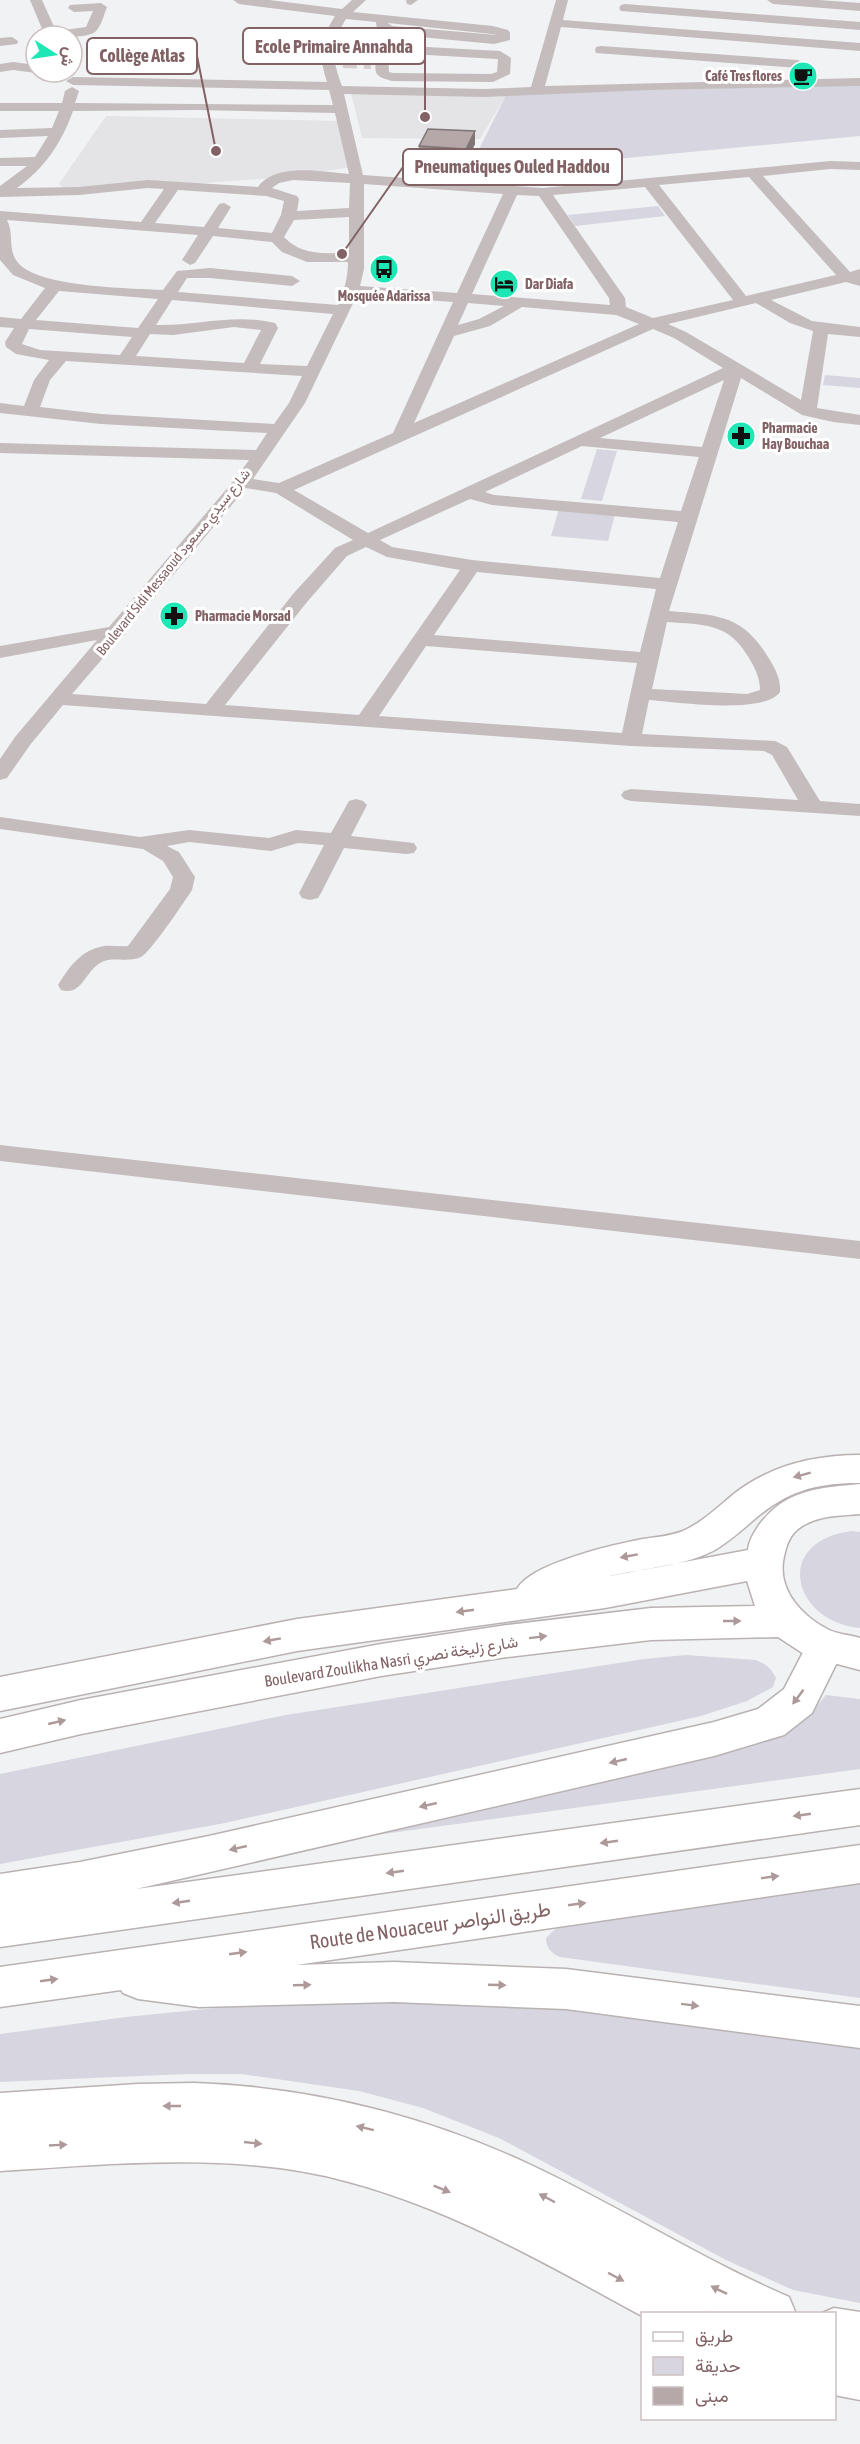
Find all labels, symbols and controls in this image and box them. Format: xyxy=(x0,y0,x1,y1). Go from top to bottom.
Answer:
north arrow xyxy=(24,24,84,84)
callout: Ecole Primaire Annahda xyxy=(243,28,425,64)
text: Ecole Primaire Annahda xyxy=(255,36,413,57)
callout: Collège Atlas xyxy=(87,38,197,74)
text: Collège Atlas xyxy=(99,45,185,66)
text: ش xyxy=(57,46,79,68)
cafe icon: Café Tres flores xyxy=(787,60,819,92)
place label: Café Tres flores xyxy=(705,68,782,84)
callout: Pneumatiques Ouled Haddou xyxy=(403,149,622,185)
text: Pneumatiques Ouled Haddou xyxy=(414,156,610,177)
bus stop icon: Mosquée Adarissa xyxy=(368,253,400,285)
hotel icon: Dar Diafa xyxy=(488,268,520,300)
place label: Dar Diafa xyxy=(525,276,574,292)
place label: Mosquée Adarissa xyxy=(338,288,431,304)
pharmacy icon: Pharmacie Hay Bouchaa xyxy=(725,420,757,452)
place label: Pharmacie Hay Bouchaa xyxy=(762,420,830,452)
street label: Boulevard Sidi Messaoud شارع سيدي مسعود xyxy=(93,466,256,661)
pharmacy icon: Pharmacie Morsad xyxy=(158,600,190,632)
place label: Pharmacie Morsad xyxy=(195,608,291,624)
one-way arrow xyxy=(793,1471,811,1480)
one-way arrow xyxy=(620,1552,639,1561)
one-way arrow xyxy=(455,1606,474,1615)
one-way arrow xyxy=(723,1616,742,1626)
street label: Boulevard Zoulikha Nasri شارع زليخة نصري xyxy=(263,1632,520,1695)
one-way arrow xyxy=(529,1632,548,1642)
one-way arrow xyxy=(262,1636,281,1645)
one-way arrow xyxy=(792,1689,804,1705)
one-way arrow xyxy=(48,1717,66,1727)
one-way arrow xyxy=(609,1757,627,1767)
one-way arrow xyxy=(418,1801,437,1810)
one-way arrow xyxy=(792,1811,811,1820)
one-way arrow xyxy=(599,1838,618,1847)
one-way arrow xyxy=(229,1844,247,1854)
one-way arrow xyxy=(385,1868,404,1877)
one-way arrow xyxy=(760,1872,779,1881)
one-way arrow xyxy=(172,1897,191,1907)
street label: Route de Nouaceur طريق النواصر xyxy=(308,1897,552,1955)
one-way arrow xyxy=(567,1900,586,1909)
one-way arrow xyxy=(229,1949,248,1958)
one-way arrow xyxy=(39,1975,58,1985)
one-way arrow xyxy=(487,1980,506,1989)
one-way arrow xyxy=(292,1981,311,1990)
one-way arrow xyxy=(681,2001,700,2010)
one-way arrow xyxy=(163,2101,182,2111)
one-way arrow xyxy=(356,2123,375,2132)
one-way arrow xyxy=(244,2138,263,2148)
one-way arrow xyxy=(49,2140,68,2150)
one-way arrow xyxy=(433,2185,451,2195)
one-way arrow xyxy=(538,2193,555,2203)
one-way arrow xyxy=(607,2271,625,2281)
one-way arrow xyxy=(710,2285,727,2295)
legend xyxy=(641,2312,836,2420)
text: طريق xyxy=(695,2325,733,2347)
text: حديقة xyxy=(695,2355,741,2376)
text: مبنى xyxy=(695,2385,729,2407)

